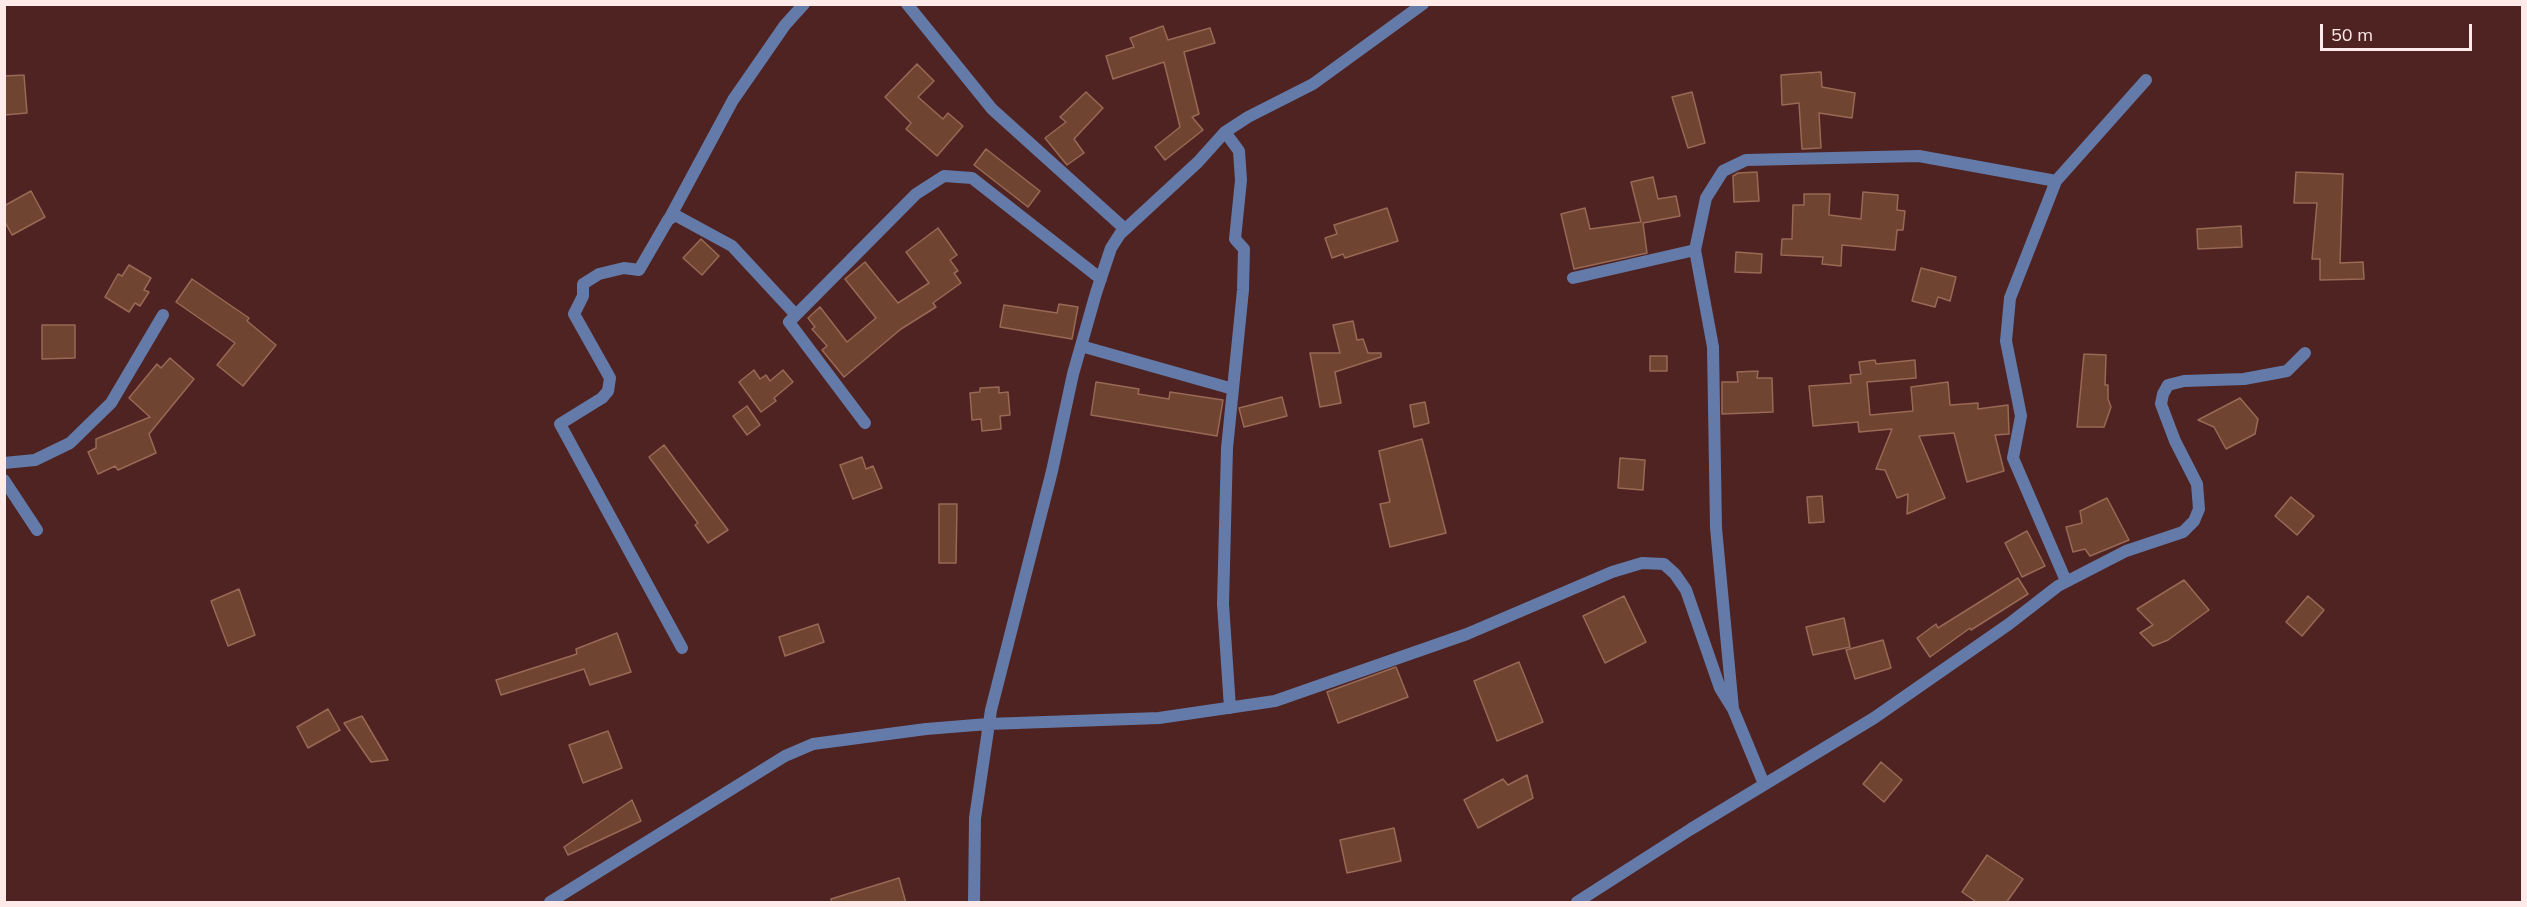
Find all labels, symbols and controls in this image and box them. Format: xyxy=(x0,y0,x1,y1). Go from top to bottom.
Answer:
scale bar xyxy=(2323,12,2474,50)
text: 50 m xyxy=(2331,23,2373,46)

